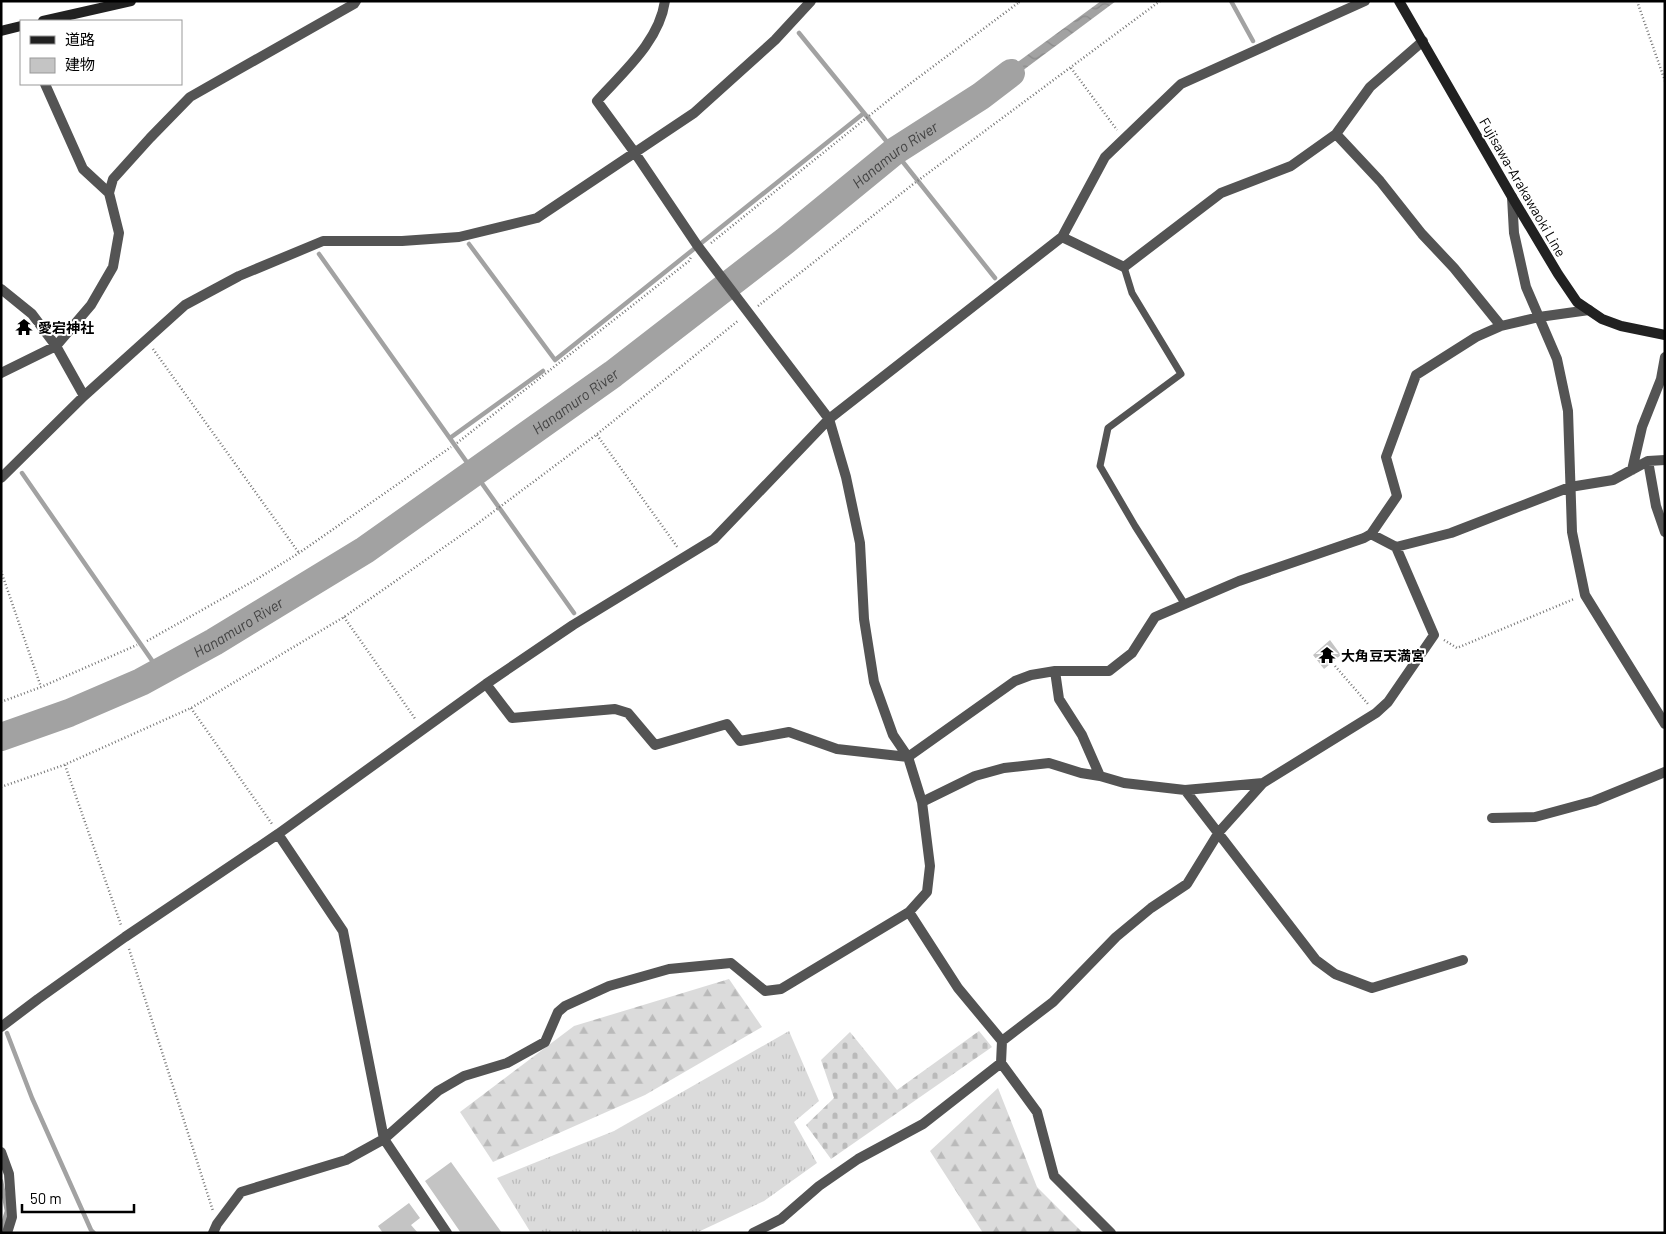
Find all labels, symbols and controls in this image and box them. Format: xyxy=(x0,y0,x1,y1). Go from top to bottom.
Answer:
legend xyxy=(20,20,182,85)
text: 道路 xyxy=(65,30,95,48)
text: 建物 xyxy=(65,55,95,73)
street label: Fujisawa-Arakawaoki Line xyxy=(1476,114,1570,260)
water label: Hanamuro River xyxy=(848,117,941,192)
temple icon: 愛宕神社 xyxy=(14,317,34,337)
place label: 愛宕神社 xyxy=(38,319,94,336)
water label: Hanamuro River xyxy=(528,364,622,438)
water label: Hanamuro River xyxy=(190,593,287,661)
temple icon: 大角豆天満宮 xyxy=(1317,645,1337,665)
place label: 大角豆天満宮 xyxy=(1341,647,1425,664)
scale bar xyxy=(22,1182,135,1214)
text: 50 m xyxy=(30,1189,62,1207)

